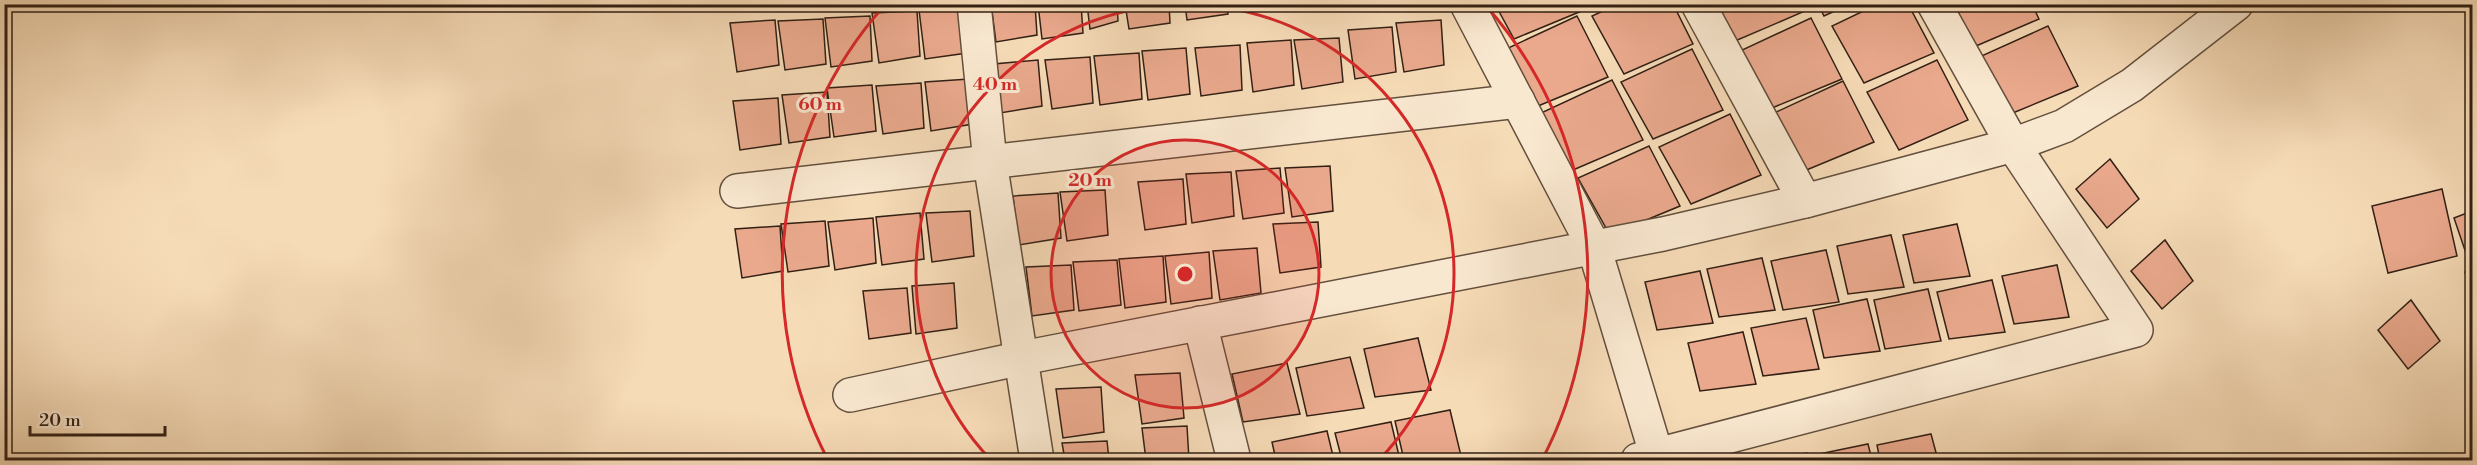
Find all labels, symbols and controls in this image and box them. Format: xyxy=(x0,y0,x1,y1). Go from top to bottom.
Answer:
text: 40 m xyxy=(973,73,1018,96)
text: 60 m xyxy=(798,93,842,116)
text: 20 m xyxy=(1068,169,1112,192)
centre of rings xyxy=(1175,264,1195,284)
scale bar xyxy=(30,399,165,437)
text: 20 m xyxy=(39,409,81,432)

